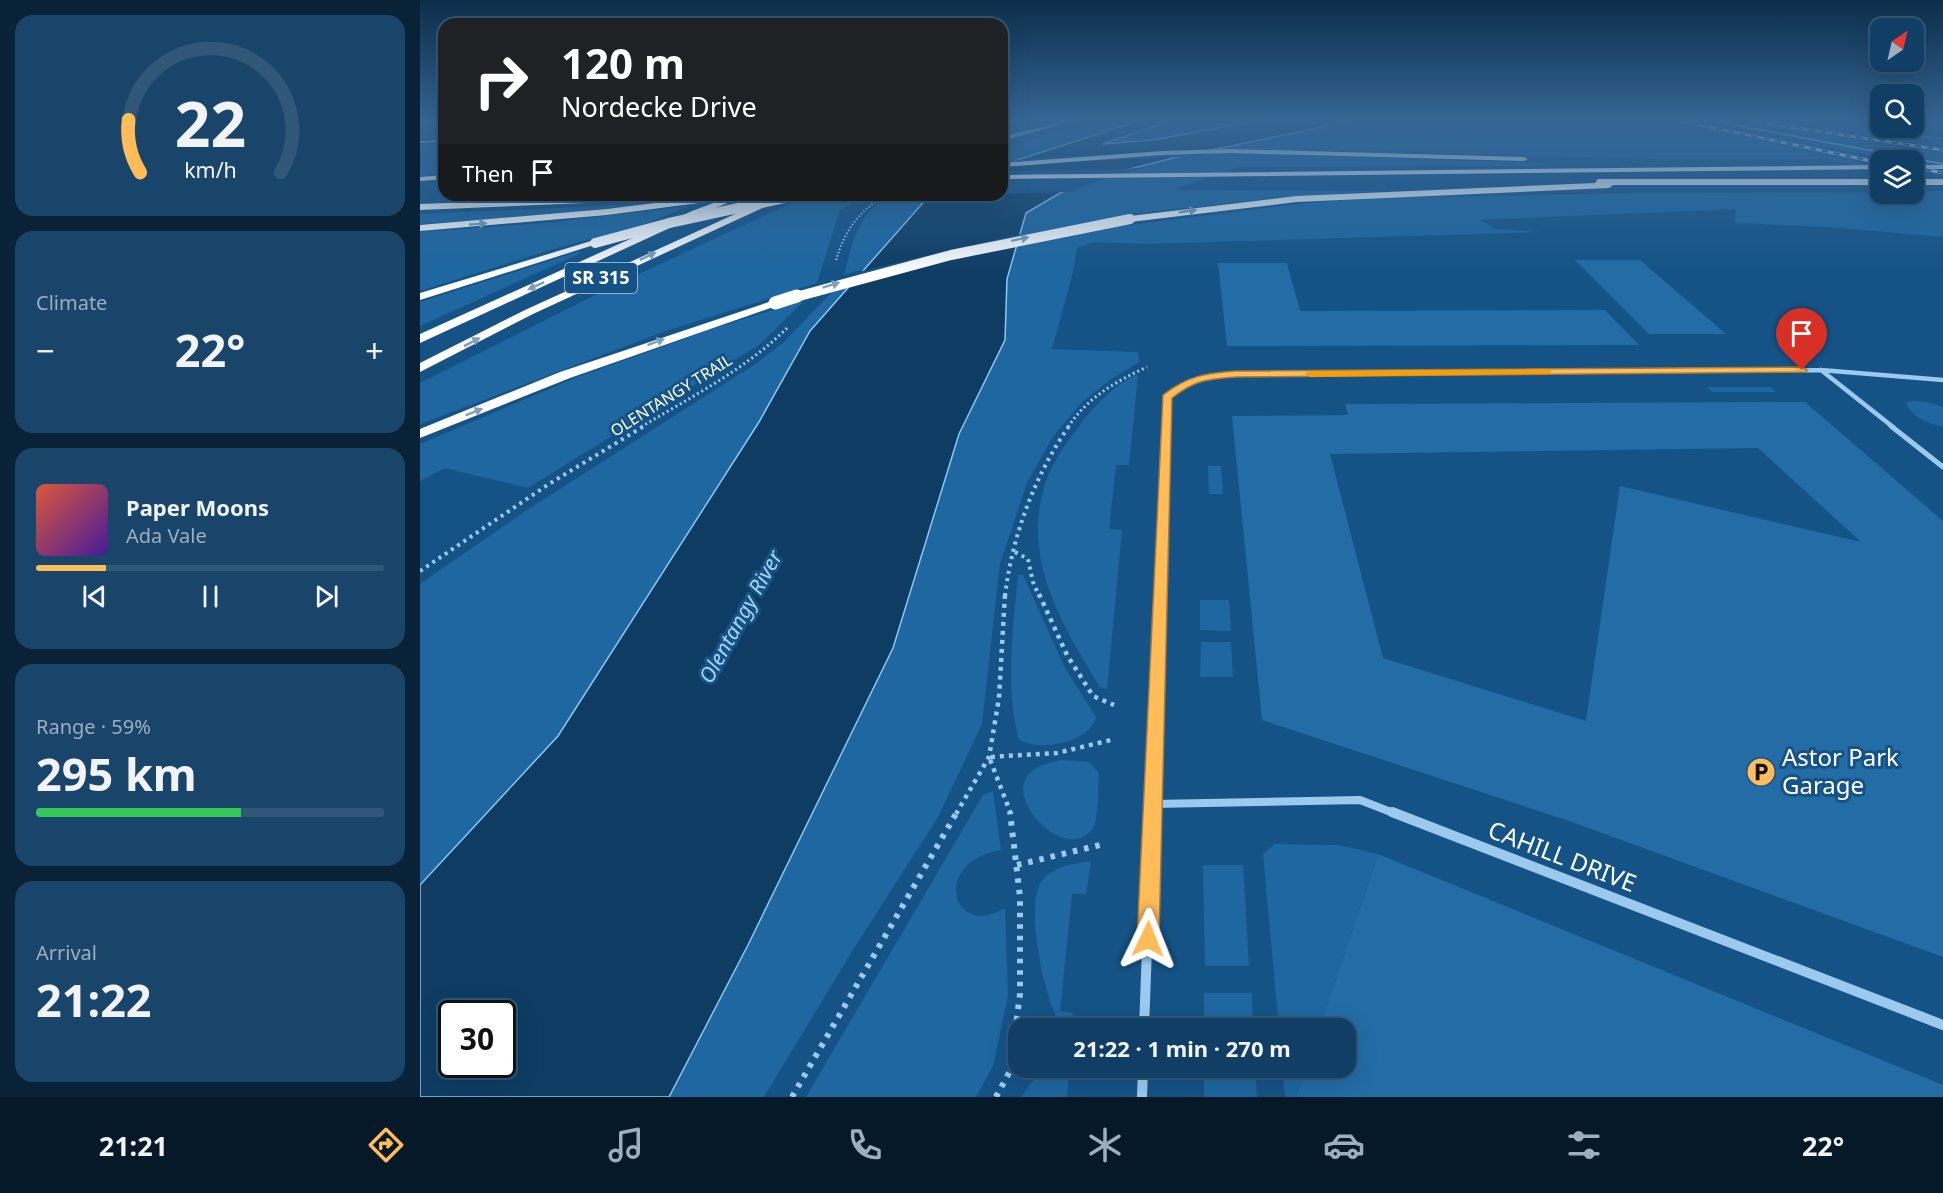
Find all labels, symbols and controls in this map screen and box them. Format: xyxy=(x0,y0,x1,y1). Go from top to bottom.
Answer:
north arrow xyxy=(1870,18,1924,72)
map controls xyxy=(1870,18,1924,204)
text: 120 m xyxy=(561,34,685,91)
icon: right xyxy=(462,42,540,120)
text: 22 xyxy=(174,80,246,165)
button: search xyxy=(1870,84,1924,138)
text: Nordecke Drive xyxy=(561,88,757,125)
button: layers xyxy=(1870,150,1924,204)
text: km/h xyxy=(184,155,236,184)
icon: arrive xyxy=(526,156,559,189)
text: Then xyxy=(462,158,514,188)
one-way arrow xyxy=(1179,206,1198,215)
one-way arrow xyxy=(469,219,488,228)
one-way arrow xyxy=(1011,234,1030,243)
one-way arrow xyxy=(639,252,656,261)
road number: SR 315 xyxy=(565,263,637,293)
one-way arrow xyxy=(822,280,840,290)
one-way arrow xyxy=(527,281,544,290)
text: Climate xyxy=(36,289,107,316)
pin xyxy=(1776,308,1827,370)
icon: arrive xyxy=(1785,317,1818,350)
text: 22° xyxy=(175,319,245,380)
text: − xyxy=(36,328,55,373)
text: + xyxy=(365,328,384,373)
one-way arrow xyxy=(464,337,481,346)
one-way arrow xyxy=(648,337,666,347)
street label: OLENTANGY TRAIL xyxy=(606,349,736,441)
one-way arrow xyxy=(466,407,484,417)
text: Paper Moons xyxy=(126,492,269,522)
text: Ada Vale xyxy=(126,522,207,549)
water label: Olentangy River xyxy=(692,544,789,688)
icon: previous xyxy=(78,580,111,613)
icon: pause xyxy=(194,580,227,613)
icon: next xyxy=(310,580,343,613)
text: Range · 59% xyxy=(36,713,151,740)
place label: Astor Park Garage xyxy=(1782,740,1899,801)
text: 295 km xyxy=(36,743,197,804)
parking icon: Astor Park Garage xyxy=(1745,756,1777,788)
street label: CAHILL DRIVE xyxy=(1484,812,1641,899)
position arrow xyxy=(1116,907,1180,971)
text: Arrival xyxy=(36,939,97,966)
text: 21:22 xyxy=(36,969,152,1030)
speed limit sign: 30 xyxy=(438,1000,516,1078)
text: 21:22 · 1 min · 270 m xyxy=(1073,1033,1291,1063)
icon: directions xyxy=(365,1124,407,1166)
icon: music xyxy=(605,1124,647,1166)
icon: phone xyxy=(844,1124,886,1166)
icon: climate xyxy=(1084,1124,1126,1166)
icon: car xyxy=(1323,1124,1365,1166)
icon: filters xyxy=(1563,1124,1605,1166)
text: 21:21 xyxy=(99,1127,168,1164)
text: 22° xyxy=(1802,1127,1844,1164)

